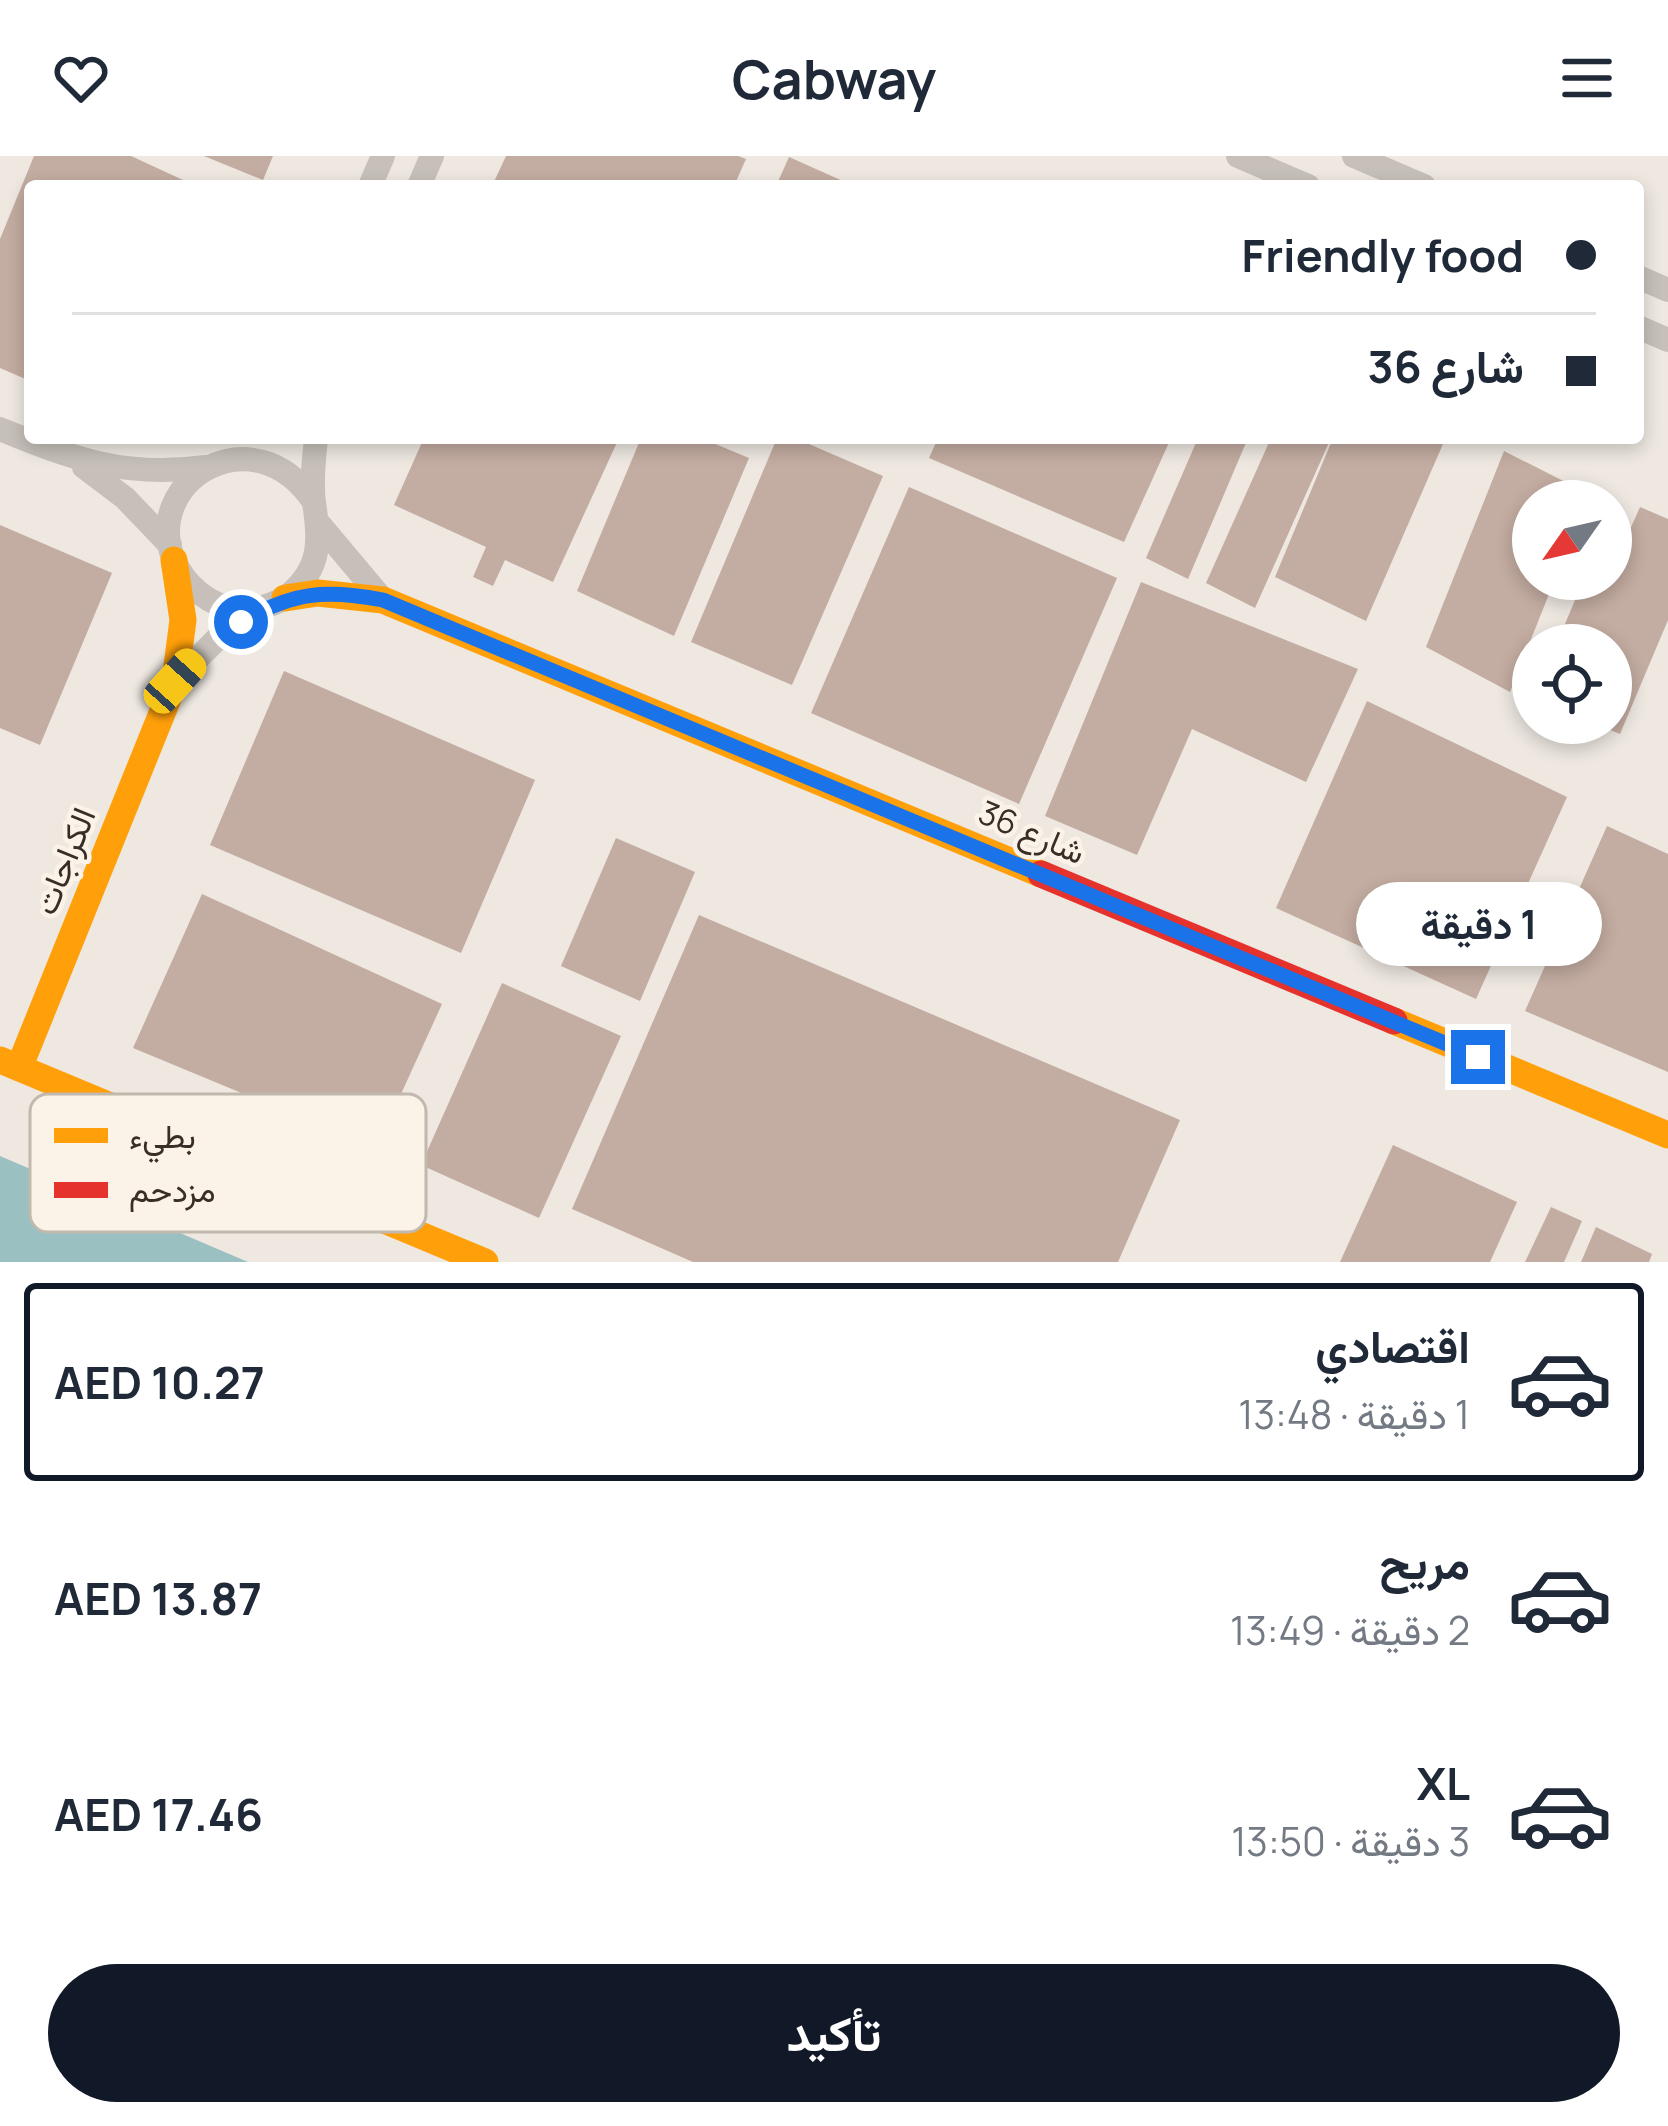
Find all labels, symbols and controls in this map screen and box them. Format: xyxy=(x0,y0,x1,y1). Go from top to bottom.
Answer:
text: Cabway xyxy=(732,41,936,115)
icon: heart xyxy=(48,45,114,111)
icon: menu xyxy=(1554,45,1620,111)
text: Friendly food xyxy=(1242,224,1524,286)
text: شارع 36 xyxy=(1368,335,1524,397)
north arrow xyxy=(1512,480,1632,600)
map controls xyxy=(1512,480,1632,744)
route start xyxy=(214,595,268,649)
button: locate xyxy=(1512,624,1632,744)
car xyxy=(138,642,212,720)
street label: شارع 36 xyxy=(972,789,1092,875)
street label: الكراجات xyxy=(22,801,105,921)
callout: 1 دقيقة xyxy=(1355,883,1601,967)
text: 1 دقيقة xyxy=(1421,897,1537,951)
route end xyxy=(1451,1030,1505,1084)
legend xyxy=(30,1094,426,1232)
text: بطيء xyxy=(129,1113,196,1163)
text: مزدحم xyxy=(129,1167,216,1212)
text: اقتصادي xyxy=(1315,1315,1470,1377)
icon: car xyxy=(1506,1328,1614,1436)
text: AED 10.27 xyxy=(54,1351,265,1413)
text: 1 دقيقة · 13:48 xyxy=(1238,1387,1470,1441)
text: مريح xyxy=(1379,1531,1470,1593)
icon: car xyxy=(1506,1544,1614,1652)
text: AED 13.87 xyxy=(54,1567,262,1629)
text: 2 دقيقة · 13:49 xyxy=(1230,1603,1470,1657)
text: XL xyxy=(1416,1752,1470,1814)
icon: car xyxy=(1506,1760,1614,1868)
text: AED 17.46 xyxy=(54,1783,263,1845)
text: 3 دقيقة · 13:50 xyxy=(1231,1814,1470,1868)
button: تأكيد xyxy=(48,1964,1620,2102)

